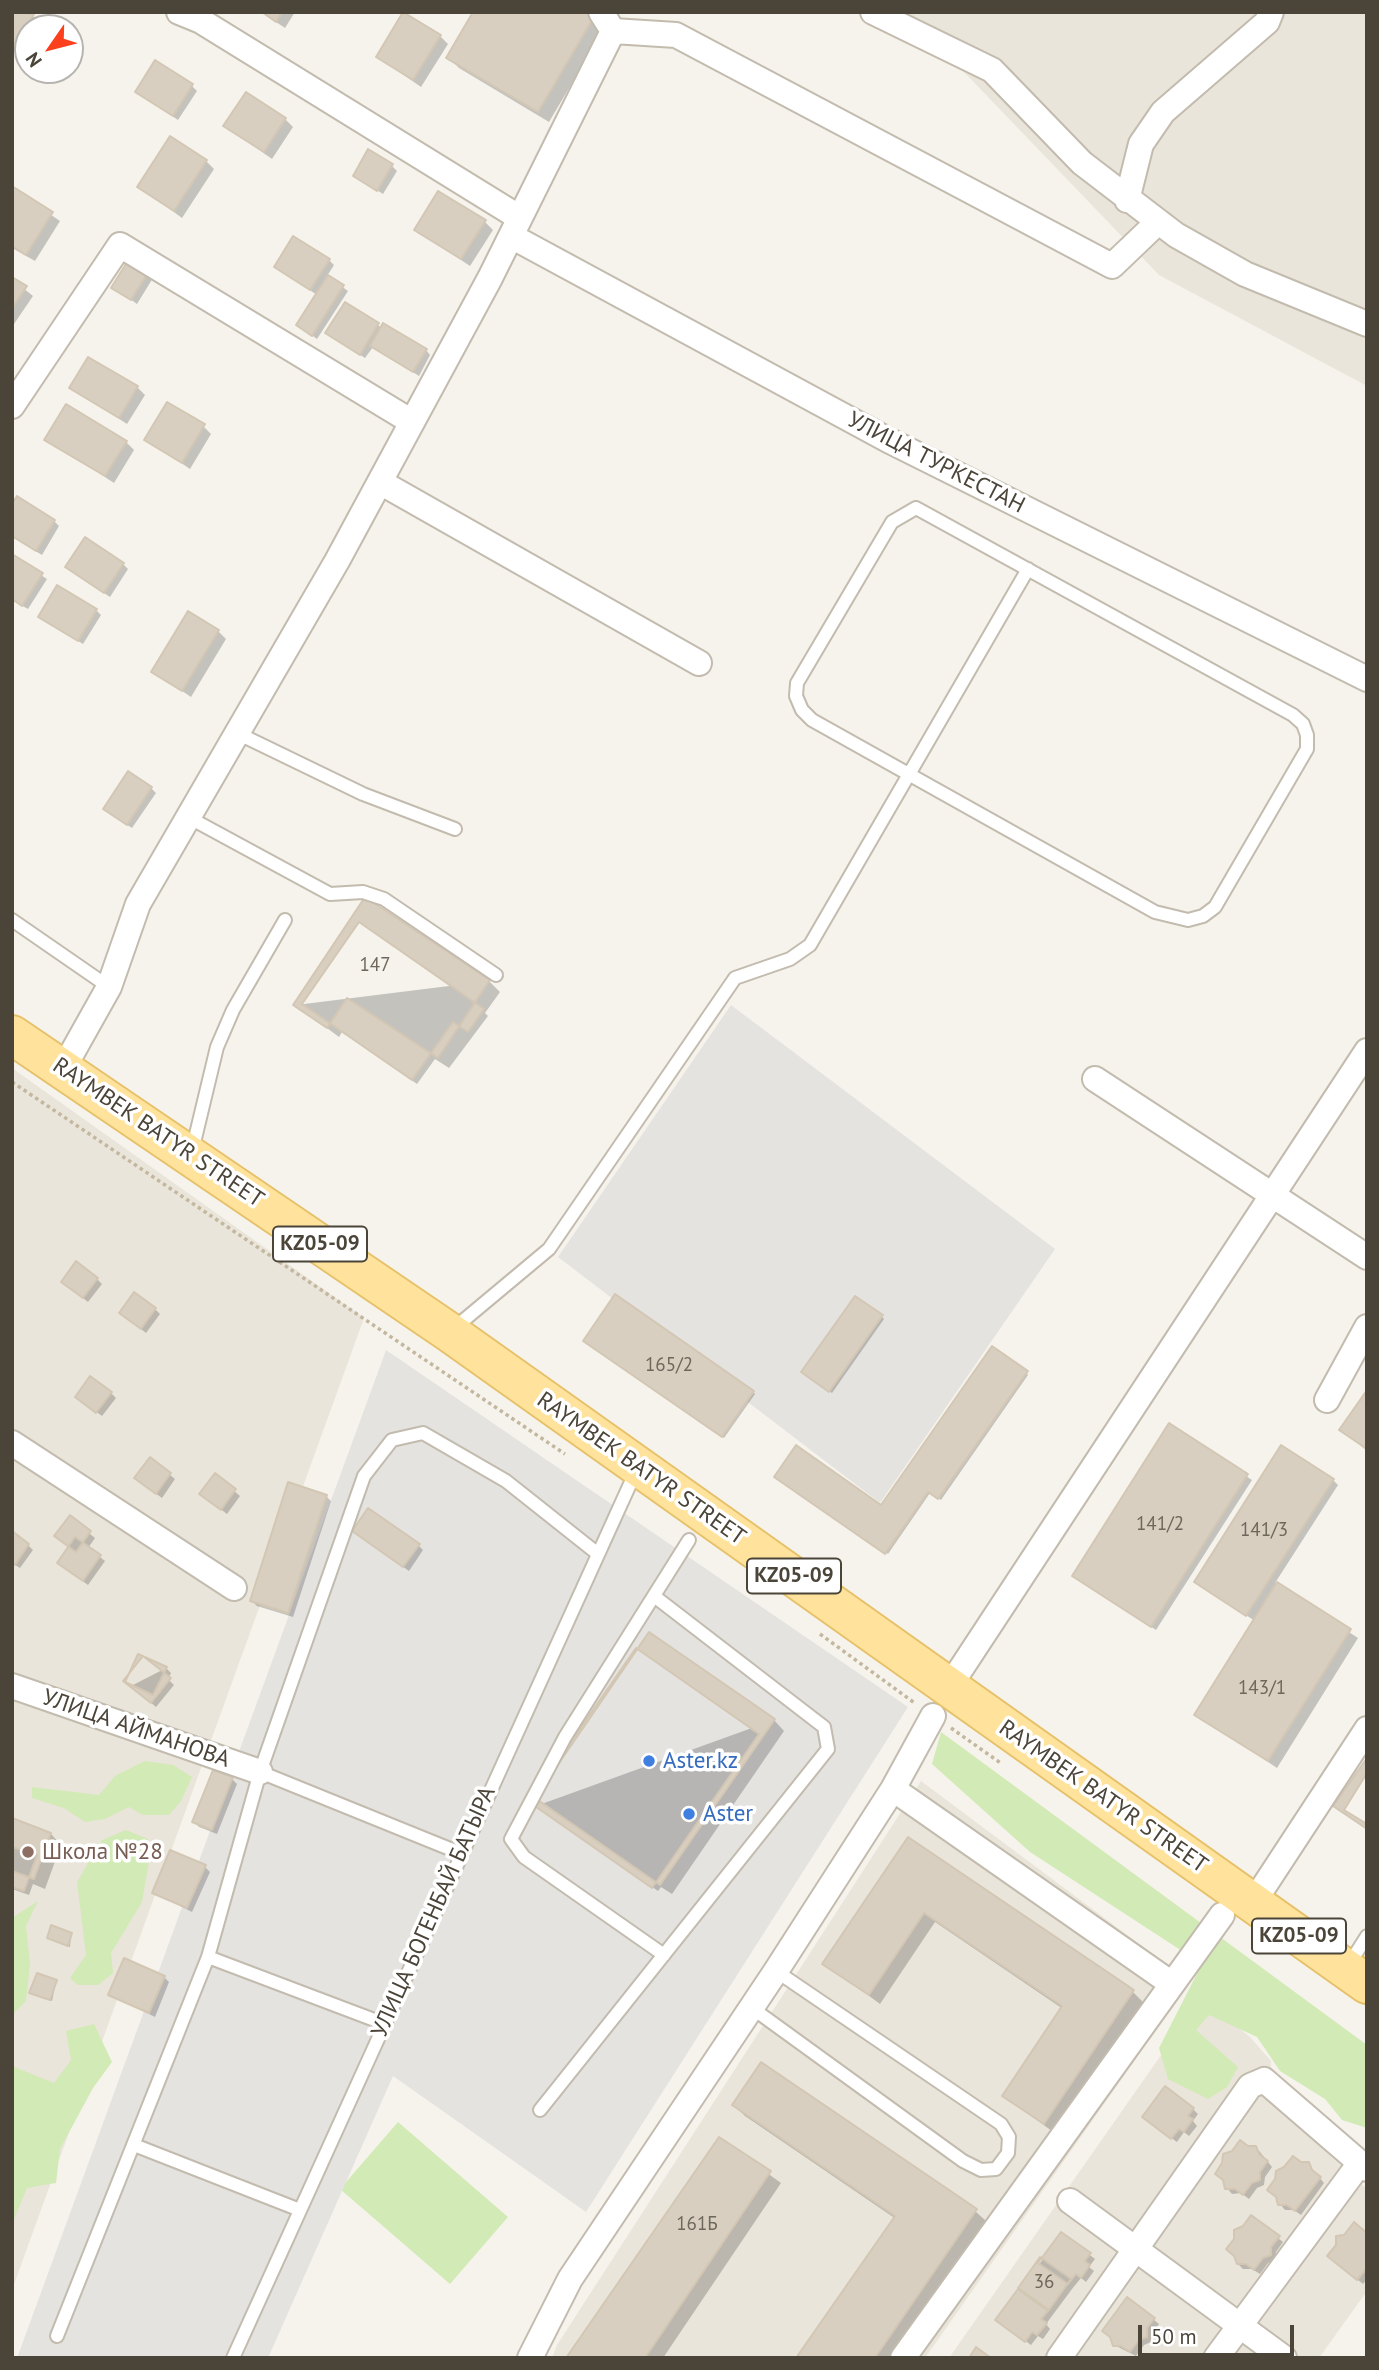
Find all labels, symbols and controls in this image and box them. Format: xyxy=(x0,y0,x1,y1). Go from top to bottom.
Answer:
north arrow xyxy=(14,14,84,84)
text: N xyxy=(20,48,47,72)
street label: УЛИЦА ТУРКЕСТАН xyxy=(843,406,1029,520)
house number: 147 xyxy=(359,955,391,977)
street label: RAYMBEK BATYR STREET xyxy=(47,1052,269,1214)
road number: KZ05-09 xyxy=(273,1226,367,1262)
house number: 165/2 xyxy=(645,1355,693,1377)
street label: RAYMBEK BATYR STREET xyxy=(531,1386,751,1552)
house number: 141/2 xyxy=(1136,1514,1184,1536)
house number: 141/3 xyxy=(1240,1520,1288,1542)
road number: KZ05-09 xyxy=(747,1558,841,1594)
house number: 143/1 xyxy=(1238,1678,1286,1700)
street label: УЛИЦА АЙМАНОВА xyxy=(39,1684,233,1774)
street label: RAYMBEK BATYR STREET xyxy=(993,1714,1213,1880)
place label: Aster.kz xyxy=(663,1747,738,1775)
marker: Aster.kz xyxy=(641,1753,657,1769)
street label: УЛИЦА БОГЕНБАЙ БАТЫРА xyxy=(366,1782,502,2042)
place label: Aster xyxy=(703,1800,753,1828)
marker: Aster xyxy=(681,1806,697,1822)
place label: Школа №28 xyxy=(42,1838,163,1866)
marker: Школа №28 xyxy=(20,1844,36,1860)
road number: KZ05-09 xyxy=(1252,1918,1346,1954)
house number: 161Б xyxy=(676,2214,718,2236)
house number: 36 xyxy=(1034,2272,1054,2294)
scale bar xyxy=(1141,2310,1297,2354)
text: 50 m xyxy=(1151,2323,1197,2350)

